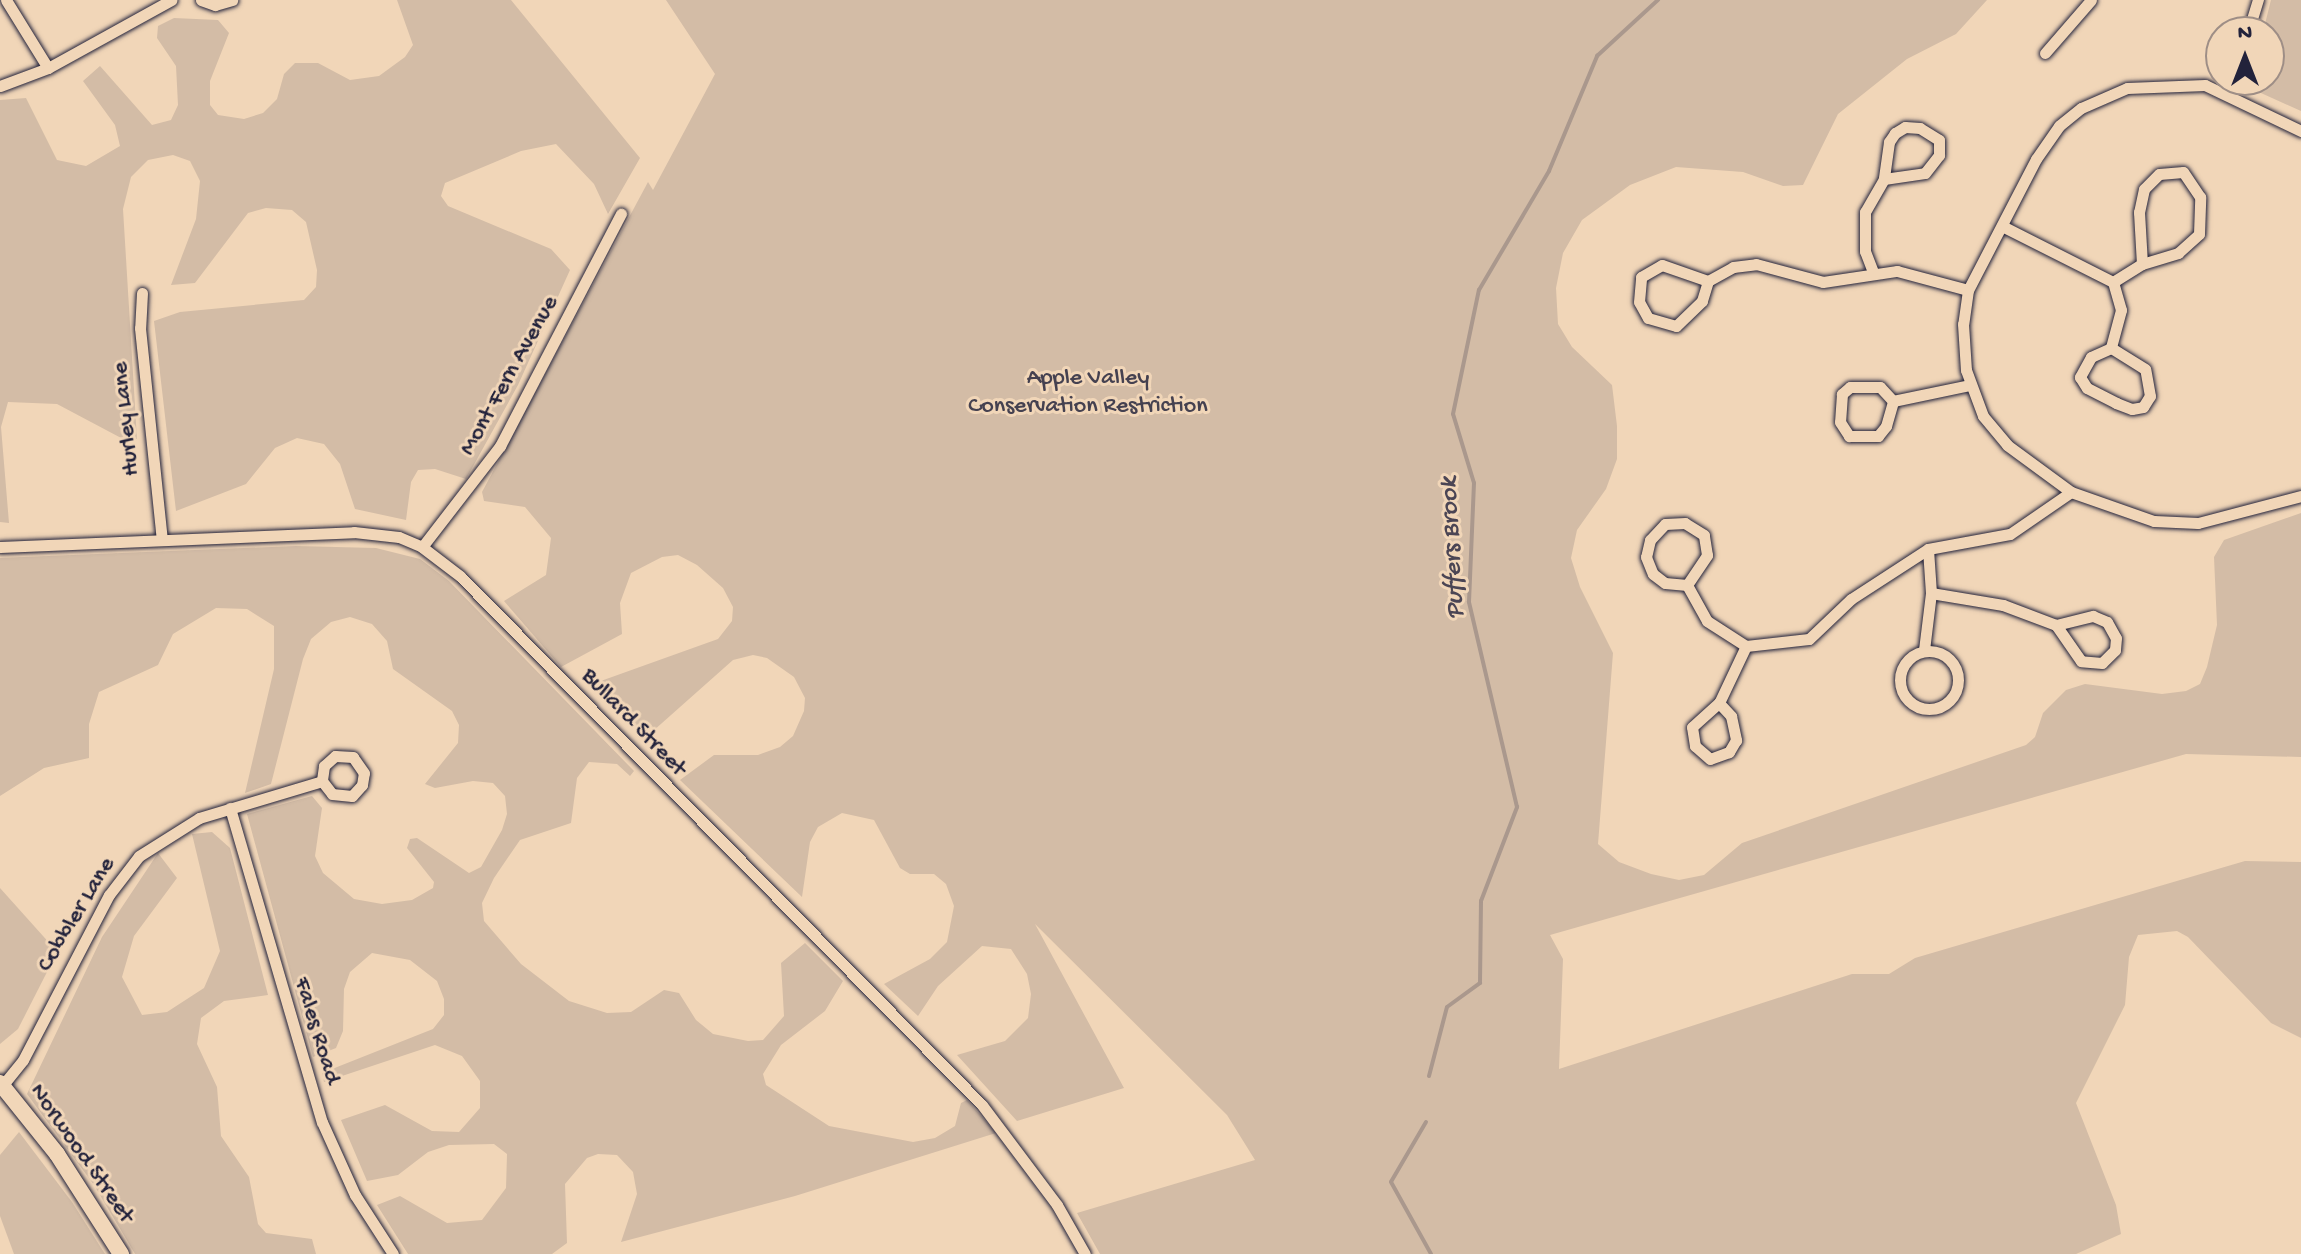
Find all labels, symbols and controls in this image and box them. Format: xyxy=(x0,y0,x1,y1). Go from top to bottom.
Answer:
north arrow xyxy=(2205,16,2285,96)
text: N xyxy=(2238,21,2252,47)
street label: Mont Fern Avenue xyxy=(454,291,566,461)
street label: Hurley Lane xyxy=(107,361,147,477)
park label: Apple Valley Conservation Restriction xyxy=(968,365,1208,421)
water label: Puffers Brook xyxy=(1435,476,1473,620)
street label: Bullard Street xyxy=(574,663,692,783)
street label: Cobbler Lane xyxy=(32,852,122,978)
street label: Fales Road xyxy=(286,974,346,1088)
street label: Norwood Street xyxy=(22,1079,140,1229)

